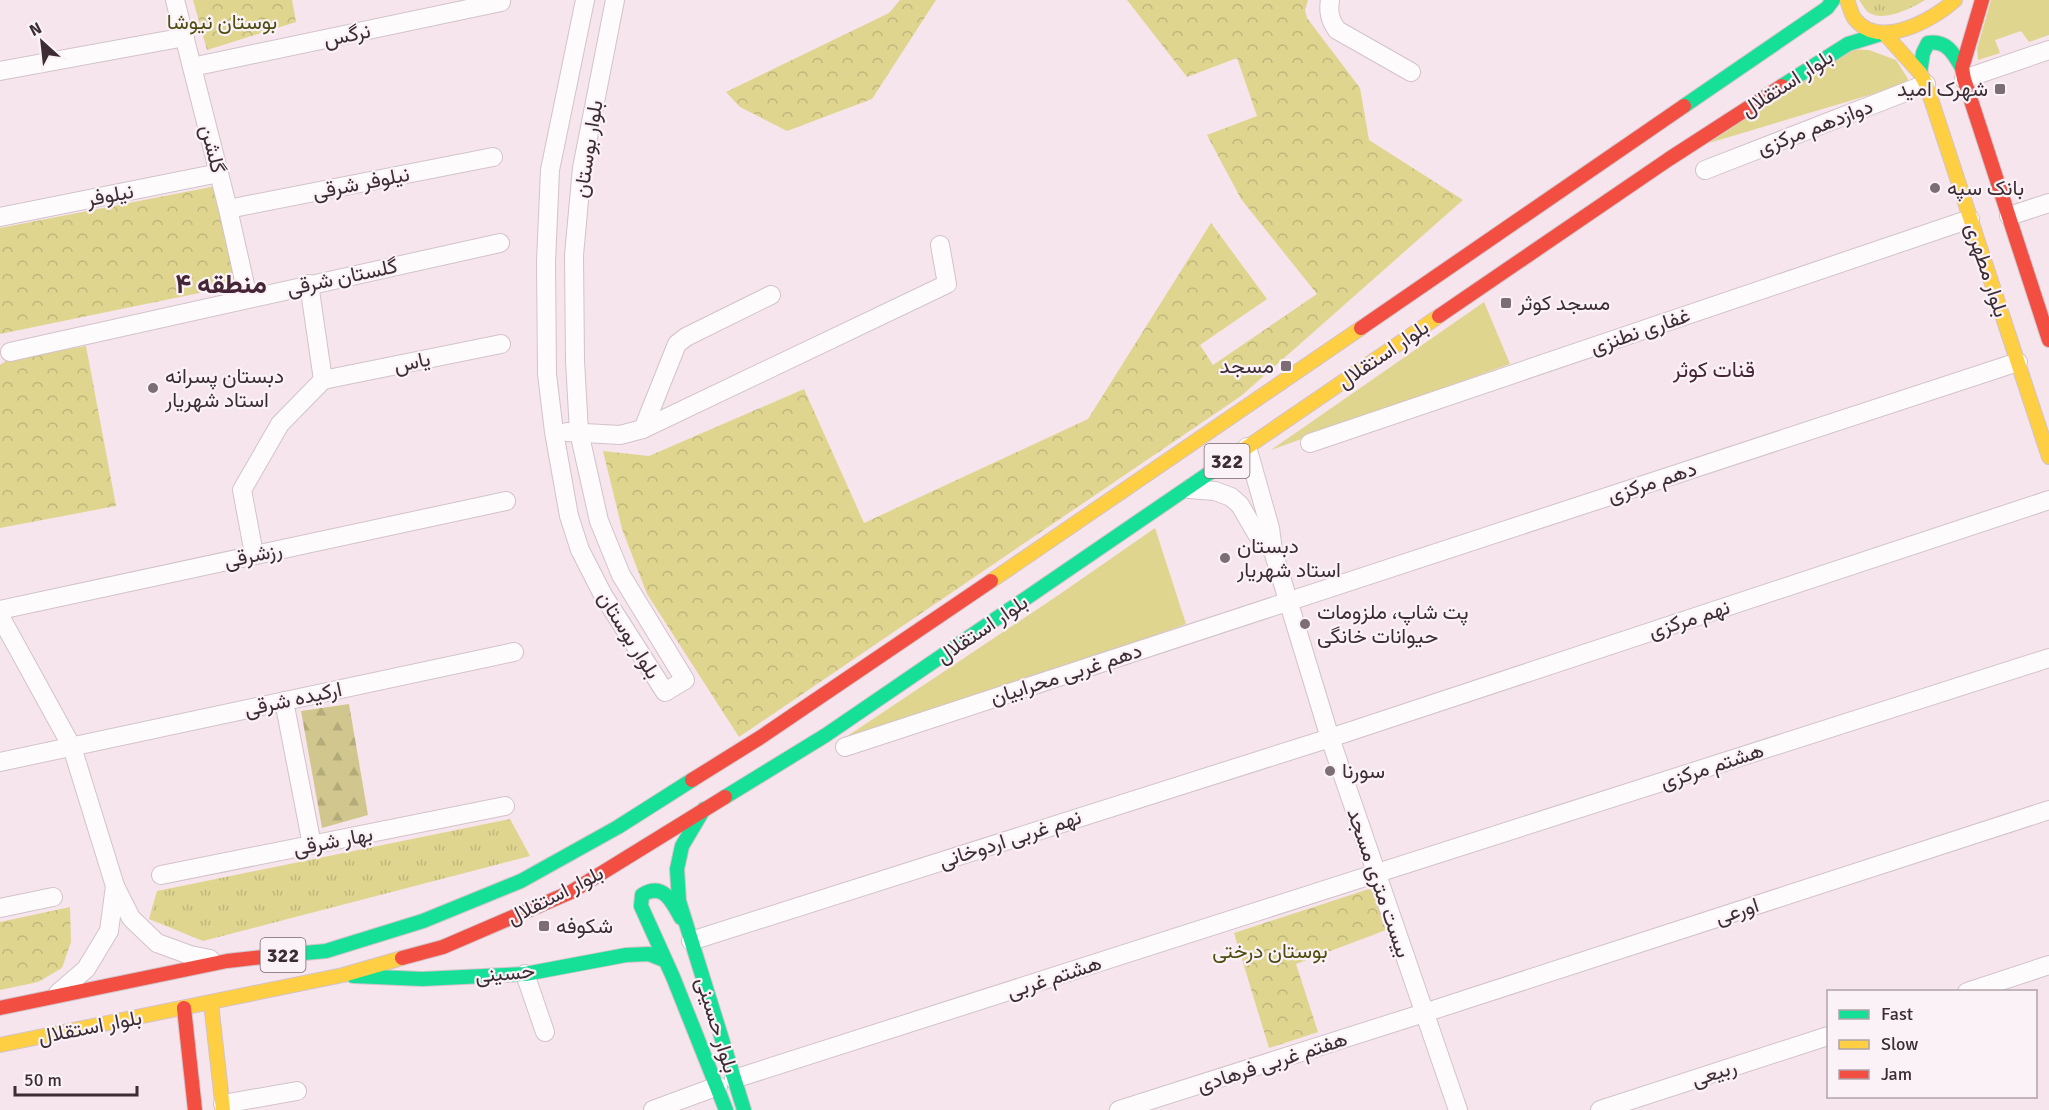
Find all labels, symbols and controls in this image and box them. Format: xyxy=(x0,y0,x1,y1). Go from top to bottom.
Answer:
park label: بوستان نیوشا xyxy=(167,9,277,35)
north arrow xyxy=(12,12,72,72)
street label: نرگس xyxy=(321,17,373,53)
text: N xyxy=(26,18,45,41)
street label: بلوار استقلال xyxy=(1736,44,1838,122)
place label: شهرک امید xyxy=(1897,76,1988,102)
marker: شهرک امید xyxy=(1993,82,2007,96)
street label: دوازدهم مرکزی xyxy=(1753,93,1877,162)
street label: بلوار بوستان xyxy=(567,98,609,200)
street label: گلشن xyxy=(194,122,232,176)
street label: نیلوفر شرقی xyxy=(310,161,412,205)
place label: بانک سپه xyxy=(1947,175,2024,202)
street label: نیلوفر xyxy=(83,178,136,212)
marker: بانک سپه xyxy=(1928,181,1942,195)
street label: بلوار مطهری xyxy=(1960,220,2014,320)
street label: گلستان شرقی xyxy=(284,253,400,301)
district label: منطقه ۴ xyxy=(175,268,267,301)
place label: مسجد کوثر xyxy=(1517,290,1610,316)
marker: مسجد کوثر xyxy=(1499,296,1513,310)
street label: غفاری نطنزی xyxy=(1587,302,1693,360)
street label: بلوار استقلال xyxy=(1332,314,1434,394)
street label: یاس xyxy=(391,345,433,379)
place label: مسجد xyxy=(1220,353,1274,379)
district label: قنات کوثر xyxy=(1672,356,1755,383)
marker: مسجد xyxy=(1279,359,1293,373)
place label: دبستان پسرانه استاد شهريار xyxy=(164,363,284,413)
marker: دبستان پسرانه استاد شهريار xyxy=(146,381,160,395)
road number: 322 xyxy=(1204,444,1250,478)
street label: دهم مرکزی xyxy=(1604,455,1700,510)
place label: دبستان استاد شهریار xyxy=(1236,533,1341,583)
street label: رزشرقی xyxy=(221,536,285,574)
marker: دبستان استاد شهریار xyxy=(1218,551,1232,565)
street label: بلوار بوستان xyxy=(592,586,666,684)
street label: بلوار استقلال xyxy=(931,589,1033,669)
street label: نهم مرکزی xyxy=(1645,594,1733,645)
place label: پت شاپ، ملزومات حیوانات خانگی xyxy=(1317,599,1468,649)
marker: پت شاپ، ملزومات حیوانات خانگی xyxy=(1298,617,1312,631)
street label: دهم غربی محرابیان xyxy=(987,637,1146,712)
street label: ارکیده شرقی xyxy=(242,676,344,722)
street label: هشتم مرکزی xyxy=(1657,737,1767,796)
place label: سورنا xyxy=(1342,758,1385,784)
marker: سورنا xyxy=(1323,764,1337,778)
street label: نهم غربی اردوخانی xyxy=(935,804,1085,875)
street label: بیست متری مسجد xyxy=(1341,805,1417,961)
street label: بهار شرقی xyxy=(291,821,375,861)
street label: بلوار استقلال xyxy=(502,860,608,930)
street label: اورعی xyxy=(1712,892,1762,930)
place label: شکوفه xyxy=(556,913,613,939)
marker: شکوفه xyxy=(537,919,551,933)
road number: 322 xyxy=(260,938,306,972)
park label: بوستان درختی xyxy=(1212,938,1328,964)
street label: هشتم غربی xyxy=(1003,949,1105,1005)
street label: حسینی xyxy=(474,957,536,989)
street label: بلوار حسینی xyxy=(690,974,744,1076)
legend xyxy=(1827,990,2037,1098)
text: Fast xyxy=(1881,1003,1913,1025)
street label: بلوار استقلال xyxy=(36,1004,144,1050)
street label: هفتم غربی فرهادی xyxy=(1194,1025,1351,1099)
text: Slow xyxy=(1881,1033,1918,1055)
street label: ربیعی xyxy=(1688,1054,1740,1092)
scale bar xyxy=(15,1059,136,1097)
text: Jam xyxy=(1881,1063,1912,1085)
text: 50 m xyxy=(24,1069,62,1091)

